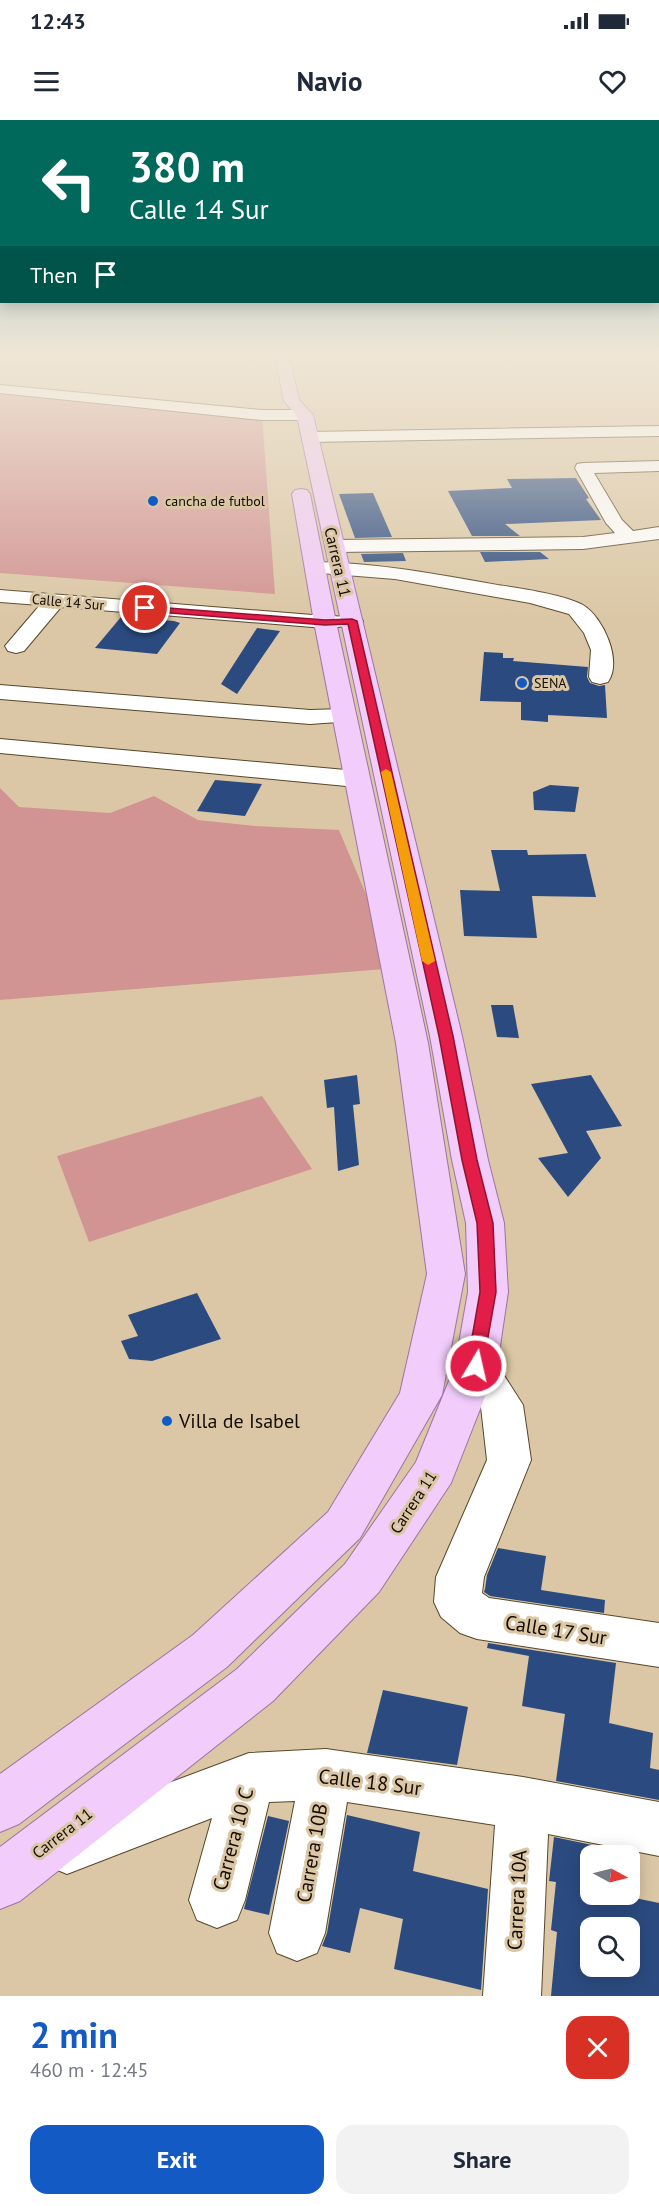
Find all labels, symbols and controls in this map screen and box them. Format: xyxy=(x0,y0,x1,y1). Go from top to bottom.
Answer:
text: 12:43 xyxy=(30,7,86,35)
text: Navio xyxy=(297,64,362,98)
icon: menu xyxy=(30,65,63,98)
icon: heart xyxy=(596,65,629,98)
text: 380 m xyxy=(129,139,245,194)
icon: left xyxy=(30,144,108,222)
text: Calle 14 Sur xyxy=(129,192,269,226)
icon: arrive xyxy=(89,258,122,291)
text: Then xyxy=(30,261,77,289)
place label: cancha de futbol xyxy=(165,492,265,510)
marker: cancha de futbol xyxy=(146,494,160,508)
street label: Carrera 11 xyxy=(320,525,356,599)
pin xyxy=(119,582,170,633)
street label: Calle 14 Sur xyxy=(31,590,105,614)
icon: arrive xyxy=(128,591,161,624)
place label: SENA xyxy=(534,674,567,692)
marker: SENA xyxy=(515,676,529,690)
position arrow xyxy=(444,1334,508,1398)
place label: Villa de Isabel xyxy=(178,1408,300,1434)
marker: Villa de Isabel xyxy=(160,1414,174,1428)
street label: Carrera 11 xyxy=(385,1467,441,1537)
street label: Calle 17 Sur xyxy=(503,1609,609,1651)
street label: Calle 18 Sur xyxy=(317,1763,423,1801)
street label: Carrera 10 C xyxy=(207,1785,259,1893)
street label: Carrera 10B xyxy=(290,1801,334,1905)
street label: Carrera 11 xyxy=(28,1803,96,1863)
north arrow xyxy=(580,1845,640,1905)
map controls xyxy=(580,1845,640,1977)
street label: Carrera 10A xyxy=(501,1849,533,1951)
button: search xyxy=(580,1917,640,1977)
text: 2 min xyxy=(30,2011,118,2058)
button: close xyxy=(566,2016,629,2079)
text: 460 m · 12:45 xyxy=(30,2057,148,2083)
button: Exit xyxy=(30,2125,324,2194)
button: Share xyxy=(336,2125,629,2194)

